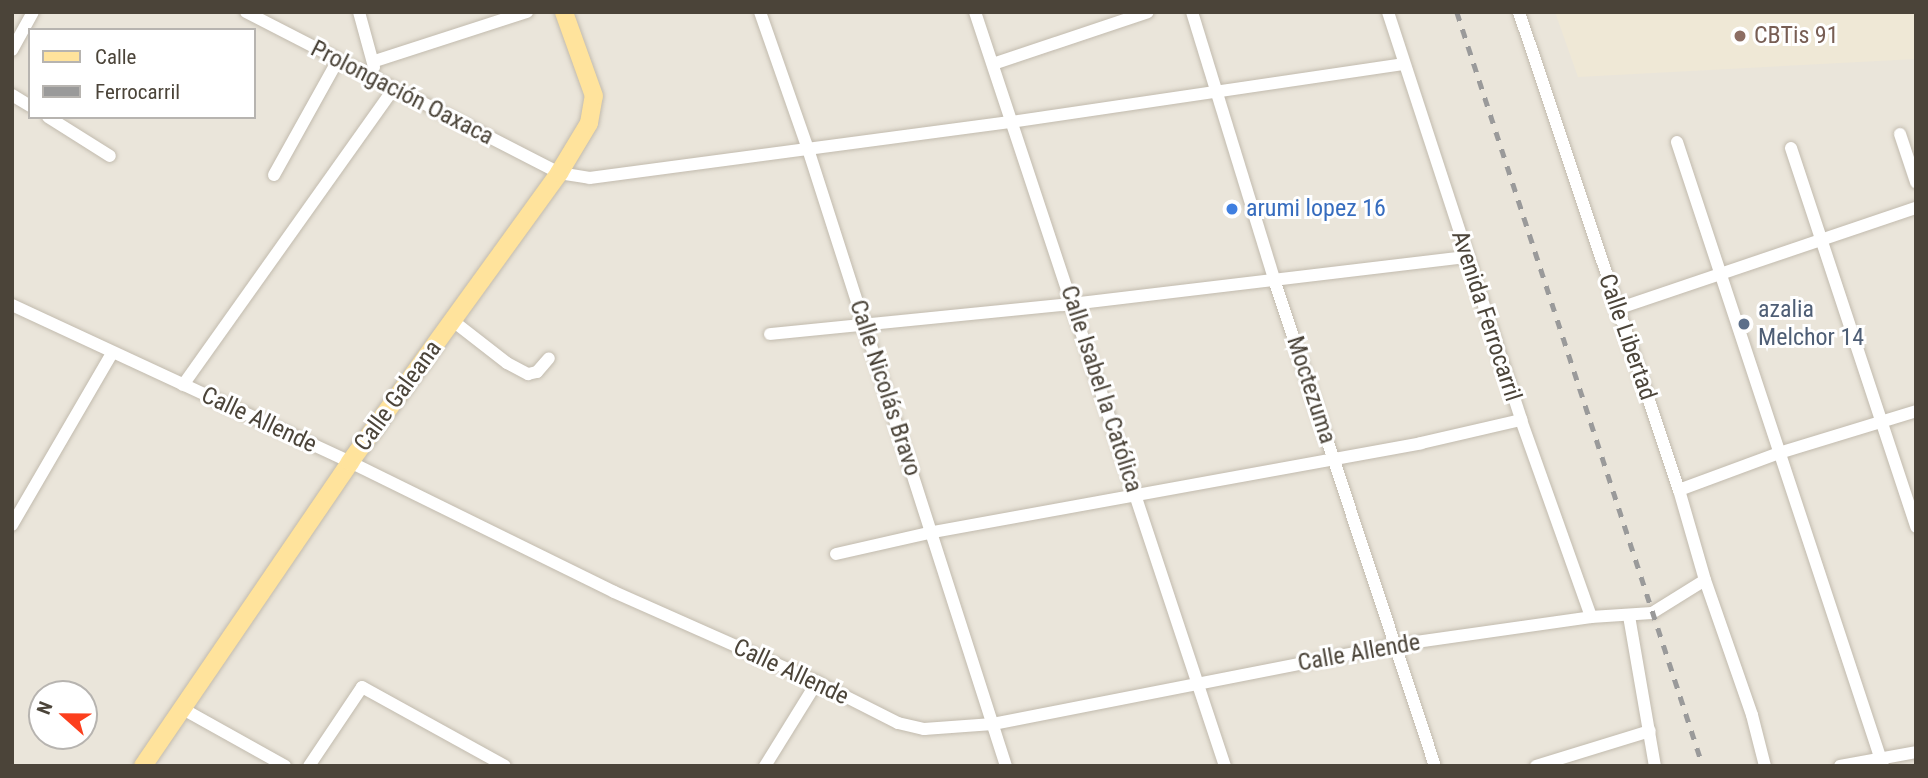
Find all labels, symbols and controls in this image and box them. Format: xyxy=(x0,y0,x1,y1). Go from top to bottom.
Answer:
place label: CBTis 91 xyxy=(1754,22,1839,50)
legend xyxy=(28,28,256,119)
marker: CBTis 91 xyxy=(1732,28,1748,44)
street label: Prolongación Oaxaca xyxy=(306,34,498,152)
text: Calle xyxy=(95,45,136,69)
text: Ferrocarril xyxy=(95,80,180,104)
place label: arumi lopez 16 xyxy=(1246,195,1386,223)
marker: arumi lopez 16 xyxy=(1224,201,1240,217)
street label: Avenida Ferrocarril xyxy=(1445,227,1527,405)
street label: Calle Libertad xyxy=(1592,270,1662,404)
street label: Calle Isabel la Católica xyxy=(1054,282,1148,496)
street label: Calle Nicolás Bravo xyxy=(843,296,927,480)
place label: azalia Melchor 14 xyxy=(1758,296,1864,352)
marker: azalia Melchor 14 xyxy=(1736,316,1752,332)
street label: Moctezuma xyxy=(1280,333,1342,447)
street label: Calle Galeana xyxy=(348,335,448,457)
street label: Calle Allende xyxy=(197,381,321,459)
street label: Calle Allende xyxy=(1296,628,1422,678)
street label: Calle Allende xyxy=(729,633,853,711)
north arrow xyxy=(28,680,98,750)
text: N xyxy=(32,698,58,718)

